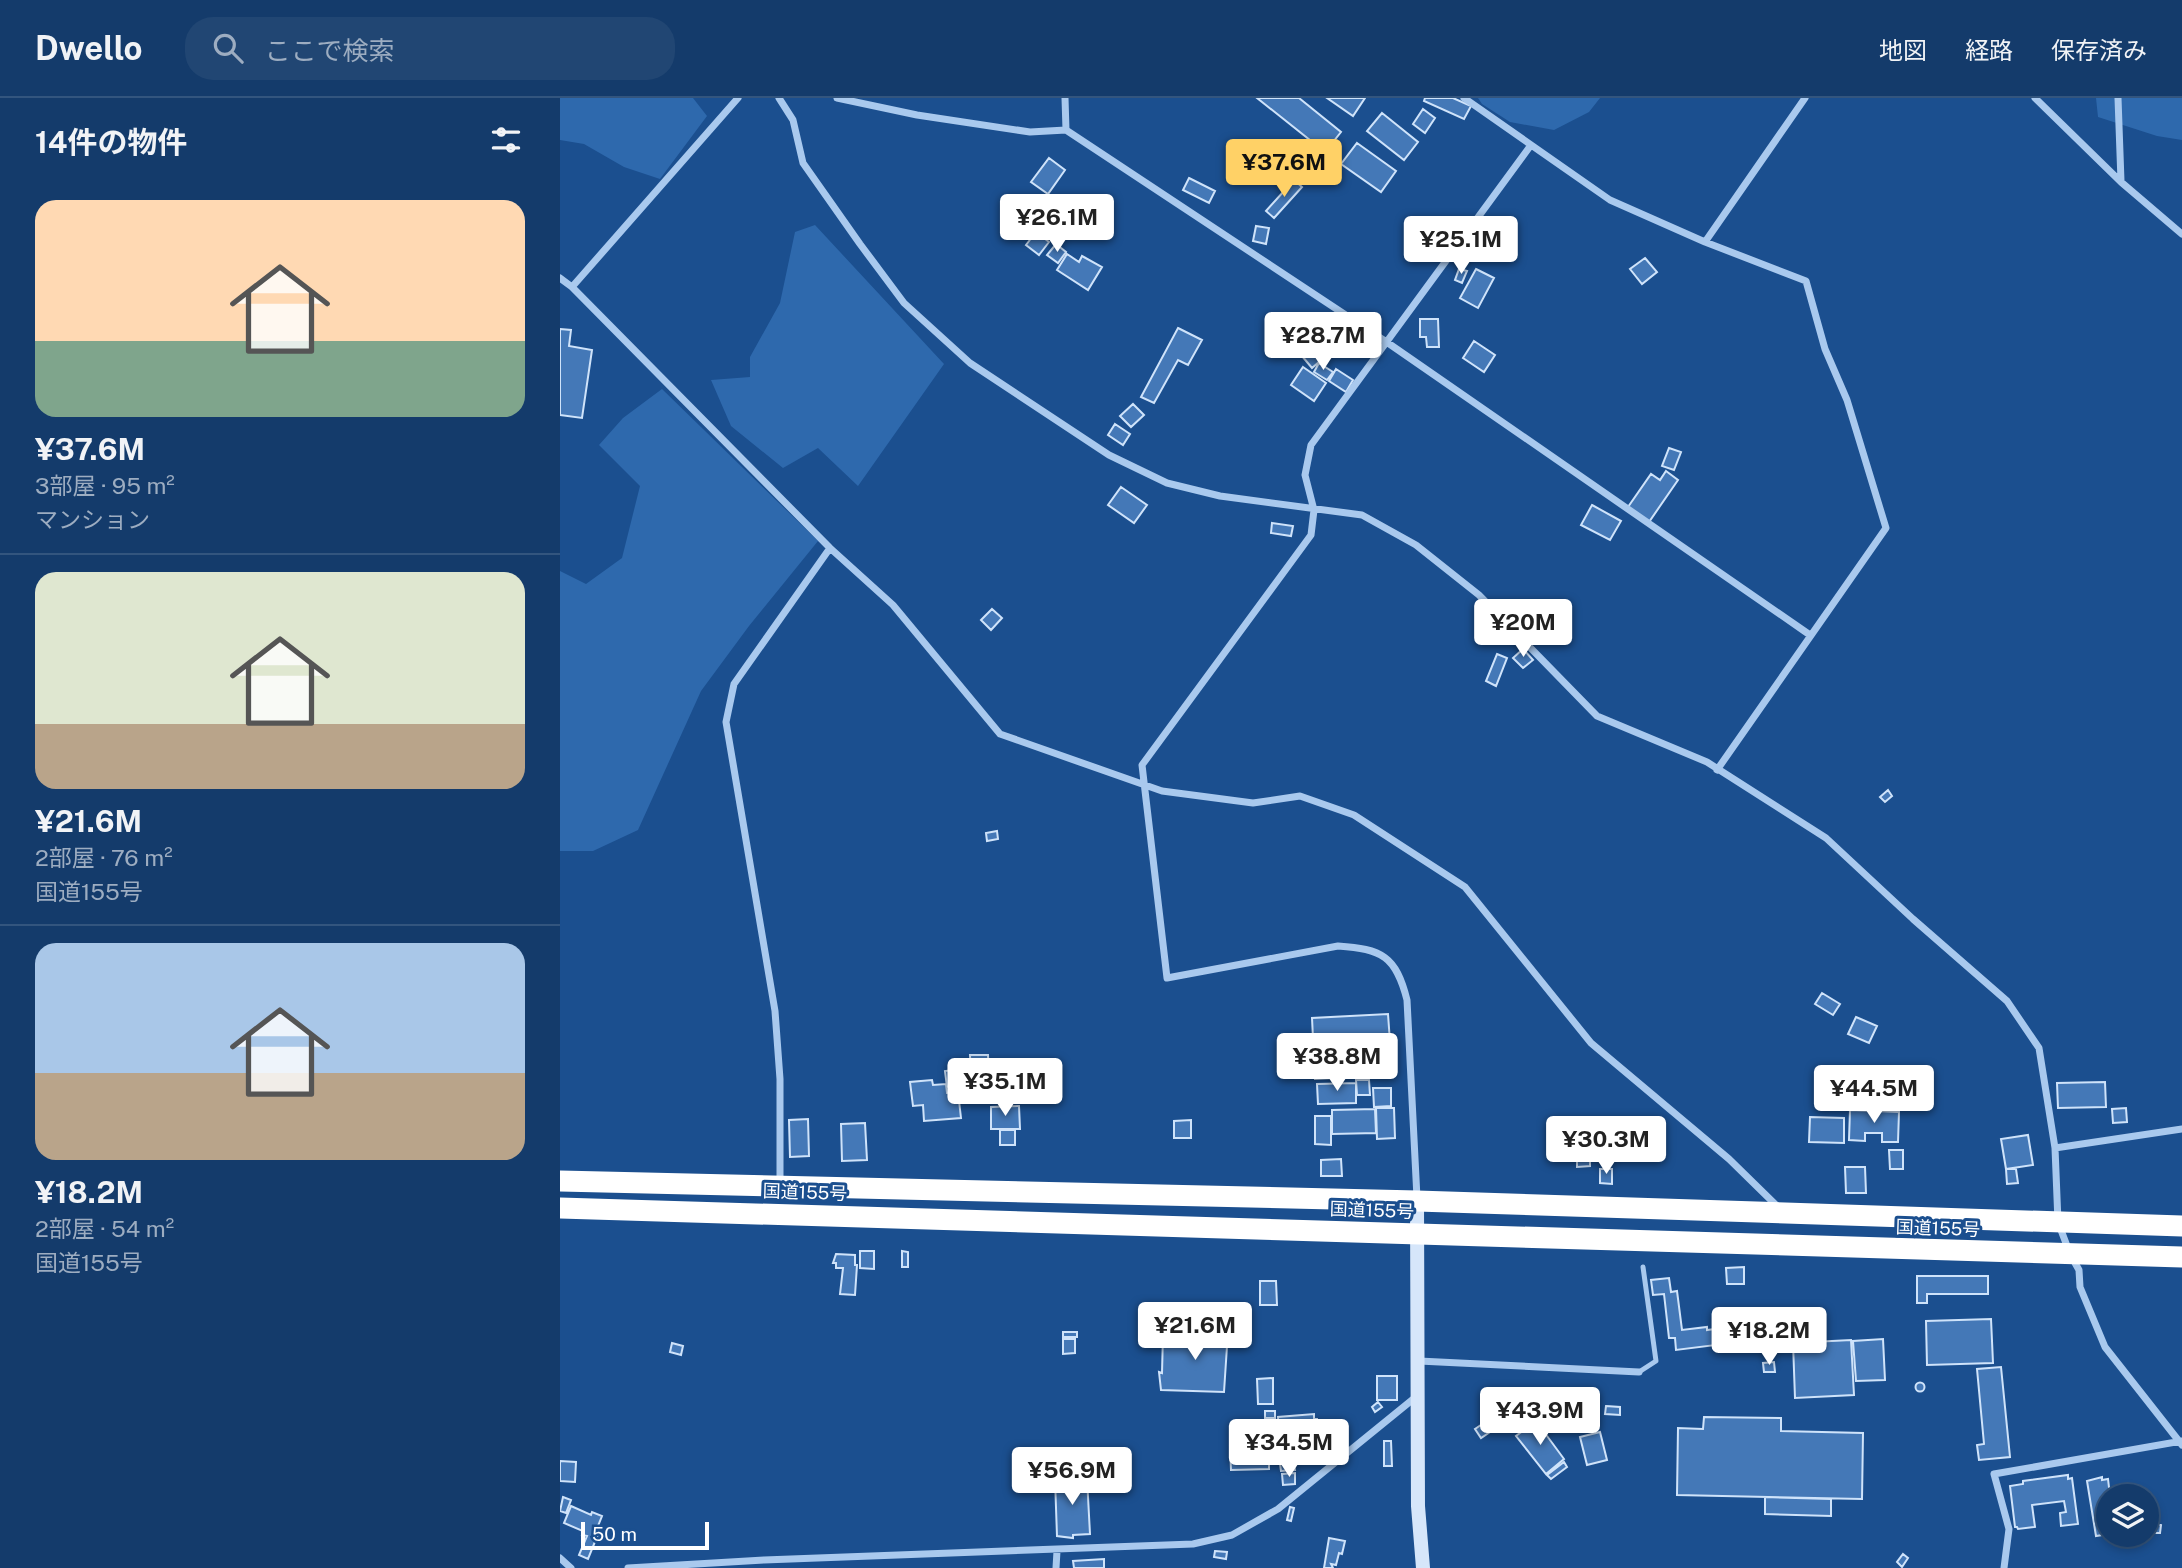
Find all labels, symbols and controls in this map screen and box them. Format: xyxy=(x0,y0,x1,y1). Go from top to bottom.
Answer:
search box xyxy=(185,17,675,80)
text: Dwello xyxy=(35,29,143,67)
icon: search xyxy=(209,29,247,67)
text: ここで検索 xyxy=(265,35,395,66)
text: 地図 xyxy=(1879,36,1927,64)
text: 経路 xyxy=(1965,36,2013,64)
text: 保存済み xyxy=(2051,36,2147,64)
icon: filters xyxy=(487,121,525,159)
text: 14件の物件 xyxy=(35,124,188,160)
pin: ¥37.6M xyxy=(1227,140,1341,199)
text: ¥37.6M xyxy=(1242,148,1326,175)
pin: ¥26.1M xyxy=(1000,194,1114,254)
text: ¥26.1M xyxy=(1016,203,1098,230)
pin: ¥25.1M xyxy=(1404,216,1518,276)
text: ¥25.1M xyxy=(1420,225,1502,252)
icon: home xyxy=(217,246,343,372)
pin: ¥28.7M xyxy=(1266,313,1380,372)
text: ¥28.7M xyxy=(1280,321,1366,348)
text: ¥37.6M xyxy=(35,431,145,467)
text: 3部屋 · 95 m² xyxy=(35,472,175,499)
text: マンション xyxy=(35,506,150,533)
pin: ¥20M xyxy=(1482,600,1564,659)
text: ¥20M xyxy=(1490,608,1556,635)
icon: home xyxy=(217,618,343,744)
text: ¥21.6M xyxy=(35,803,142,839)
text: 2部屋 · 76 m² xyxy=(35,844,173,871)
text: 国道155号 xyxy=(35,878,143,905)
icon: home xyxy=(217,989,343,1115)
pin: ¥38.8M xyxy=(1280,1034,1394,1093)
text: ¥38.8M xyxy=(1293,1042,1381,1069)
pin: ¥35.1M xyxy=(948,1058,1062,1118)
pin: ¥44.5M xyxy=(1817,1066,1931,1125)
text: ¥35.1M xyxy=(963,1067,1047,1094)
text: ¥44.5M xyxy=(1830,1074,1918,1101)
pin: ¥30.3M xyxy=(1549,1116,1663,1176)
text: ¥30.3M xyxy=(1562,1125,1650,1152)
text: ¥18.2M xyxy=(35,1174,143,1210)
street label: 国道155号 xyxy=(762,1180,848,1204)
street label: 国道155号 xyxy=(1329,1198,1415,1222)
text: 2部屋 · 54 m² xyxy=(35,1215,174,1242)
street label: 国道155号 xyxy=(1895,1216,1981,1240)
text: 国道155号 xyxy=(35,1249,143,1276)
pin: ¥21.6M xyxy=(1138,1302,1252,1362)
pin: ¥18.2M xyxy=(1712,1308,1826,1367)
text: ¥21.6M xyxy=(1154,1311,1236,1338)
text: ¥18.2M xyxy=(1728,1316,1810,1343)
pin: ¥43.9M xyxy=(1483,1388,1597,1447)
text: ¥43.9M xyxy=(1496,1396,1584,1423)
pin: ¥34.5M xyxy=(1232,1420,1346,1479)
text: ¥34.5M xyxy=(1245,1428,1333,1455)
pin: ¥56.9M xyxy=(1015,1448,1129,1507)
text: ¥56.9M xyxy=(1028,1456,1116,1483)
map controls xyxy=(2096,1484,2159,1547)
button: layers xyxy=(2096,1484,2159,1547)
scale bar xyxy=(581,1519,709,1551)
text: 50 m xyxy=(592,1523,637,1545)

